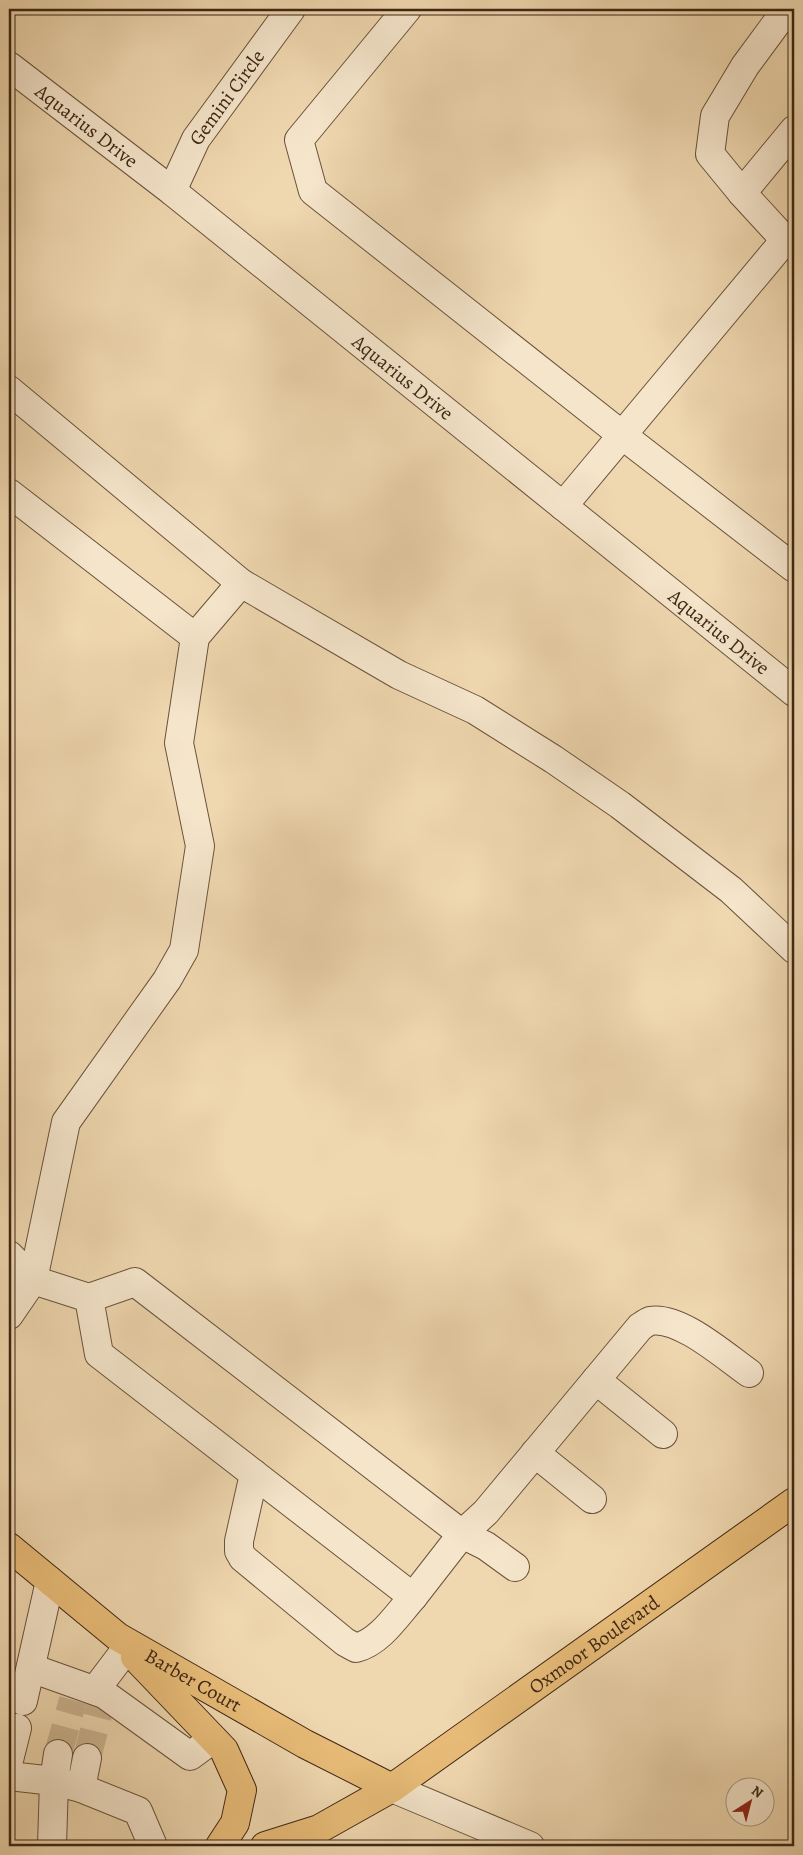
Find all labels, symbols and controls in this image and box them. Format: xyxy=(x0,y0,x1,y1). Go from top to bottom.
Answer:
street label: Gemini Circle xyxy=(182,44,271,151)
street label: Aquarius Drive xyxy=(29,77,144,174)
street label: Aquarius Drive xyxy=(346,327,459,426)
street label: Aquarius Drive xyxy=(662,582,776,681)
street label: Oxmoor Boulevard xyxy=(523,1589,665,1700)
street label: Barber Court xyxy=(140,1642,247,1718)
north arrow xyxy=(726,1778,776,1828)
text: N xyxy=(748,1781,767,1803)

